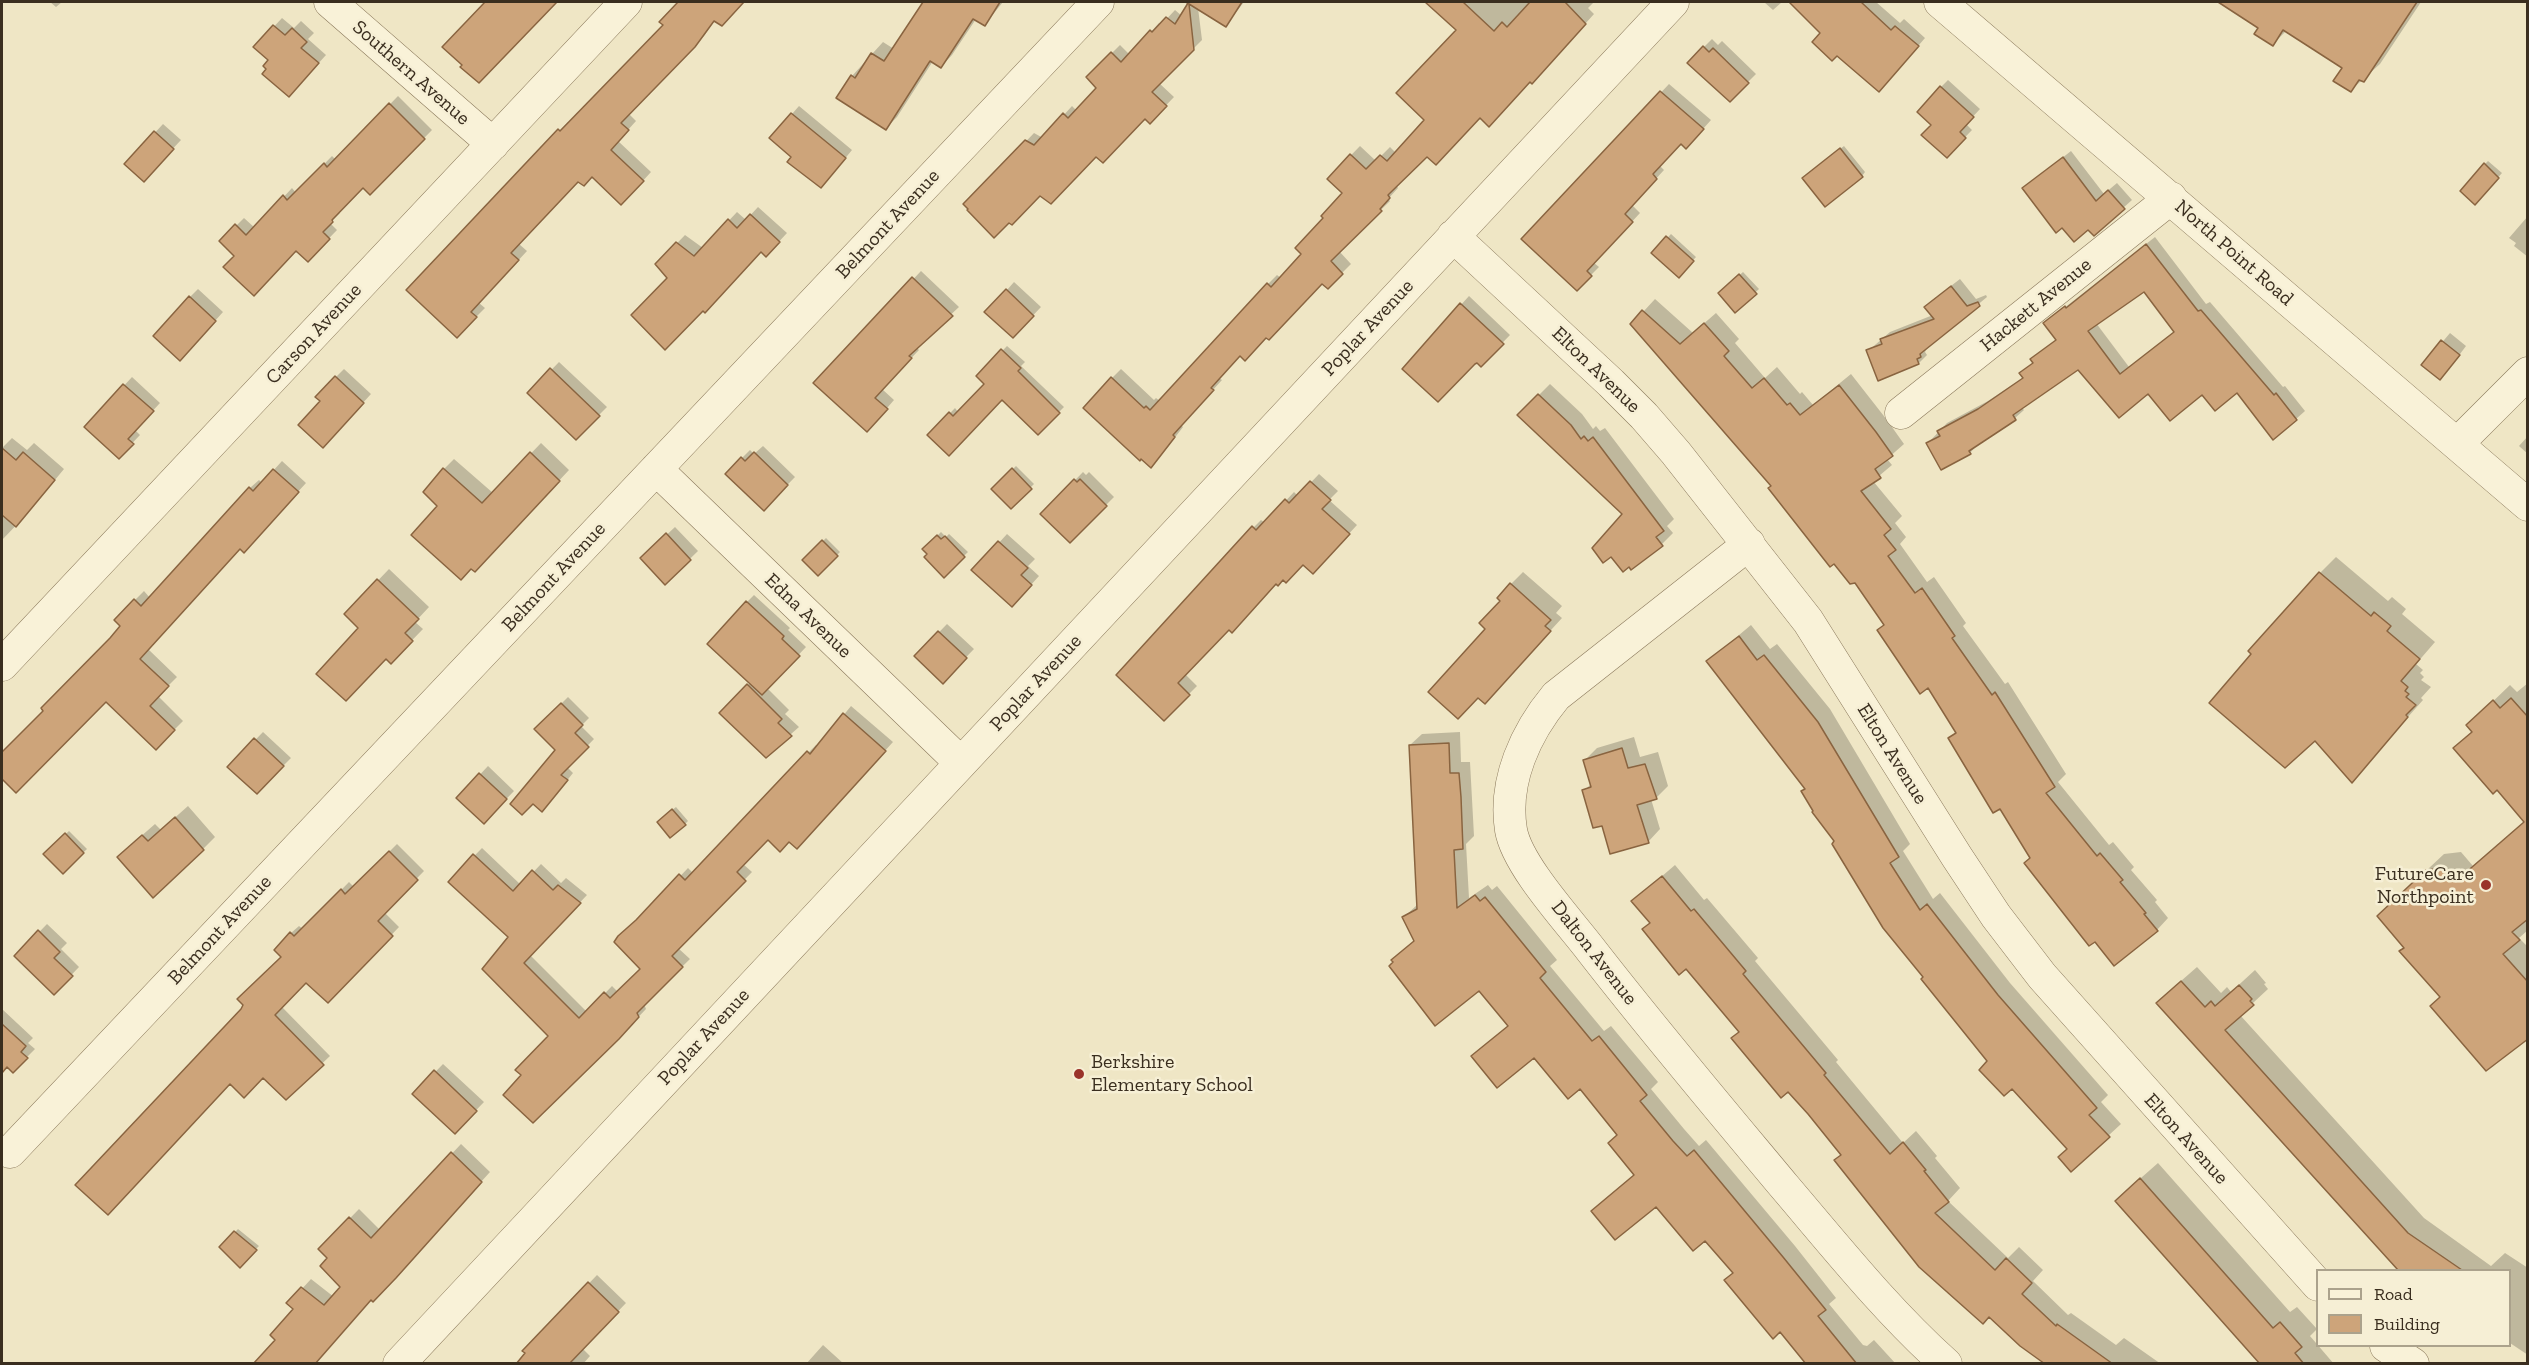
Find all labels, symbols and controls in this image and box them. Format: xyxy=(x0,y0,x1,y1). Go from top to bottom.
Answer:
street label: Southern Avenue xyxy=(347,15,475,131)
street label: Belmont Avenue xyxy=(831,164,945,284)
street label: North Point Road xyxy=(2170,195,2298,311)
street label: Hackett Avenue xyxy=(1976,253,2096,357)
street label: Poplar Avenue xyxy=(1317,275,1419,381)
street label: Carson Avenue xyxy=(261,279,367,389)
street label: Elton Avenue xyxy=(1547,322,1645,418)
street label: Belmont Avenue xyxy=(497,517,611,637)
street label: Edna Avenue xyxy=(759,569,857,663)
street label: Poplar Avenue xyxy=(985,630,1087,736)
street label: Elton Avenue xyxy=(1852,699,1932,809)
place label: FutureCare Northpoint xyxy=(2375,862,2474,909)
street label: Belmont Avenue xyxy=(163,870,277,990)
marker: FutureCare Northpoint xyxy=(2479,878,2493,892)
street label: Dalton Avenue xyxy=(1546,896,1642,1010)
street label: Poplar Avenue xyxy=(653,984,755,1090)
place label: Berkshire Elementary School xyxy=(1091,1050,1253,1097)
marker: Berkshire Elementary School xyxy=(1072,1067,1086,1081)
street label: Elton Avenue xyxy=(2139,1089,2233,1189)
legend xyxy=(2316,1269,2511,1347)
text: Road xyxy=(2374,1283,2413,1305)
text: Building xyxy=(2374,1313,2440,1335)

